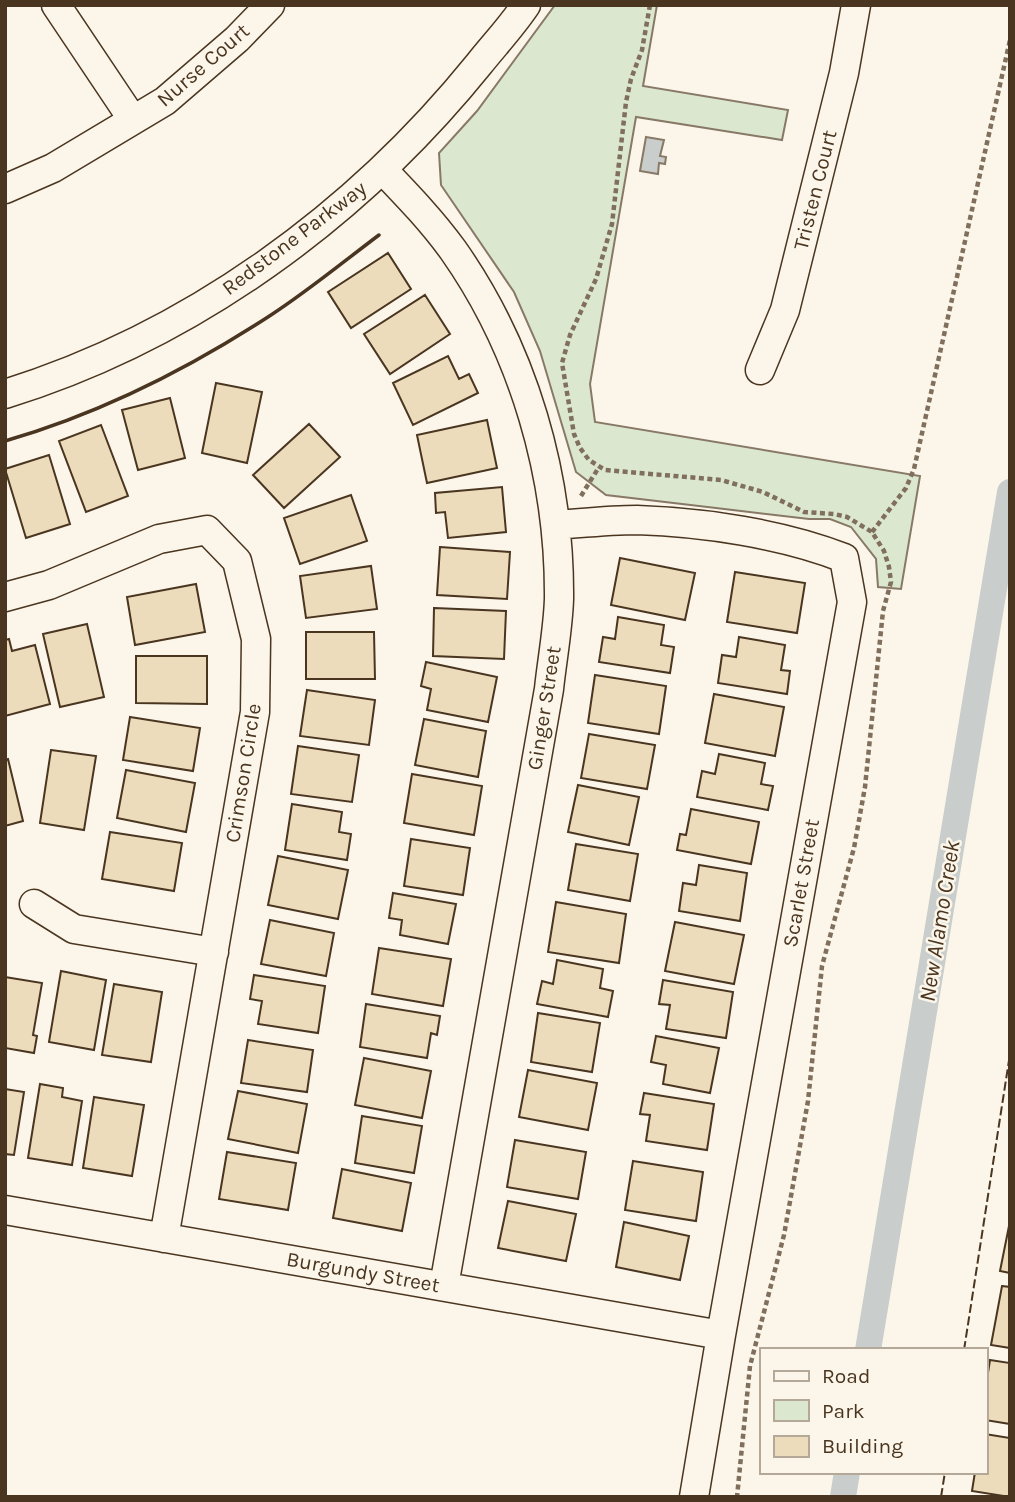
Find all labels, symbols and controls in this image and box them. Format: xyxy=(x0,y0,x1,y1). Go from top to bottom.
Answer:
street label: Nurse Court xyxy=(152,18,254,111)
street label: Tristen Court xyxy=(789,127,842,252)
street label: Redstone Parkway xyxy=(217,176,371,300)
street label: Ginger Street xyxy=(522,644,566,772)
street label: Crimson Circle xyxy=(220,702,266,844)
street label: Scarlet Street xyxy=(778,817,824,949)
water label: New Alamo Creek xyxy=(913,838,966,1004)
street label: Burgundy Street xyxy=(285,1247,442,1297)
legend xyxy=(760,1348,987,1474)
text: Road xyxy=(822,1364,870,1388)
text: Park xyxy=(822,1399,865,1423)
text: Building xyxy=(822,1434,903,1458)

